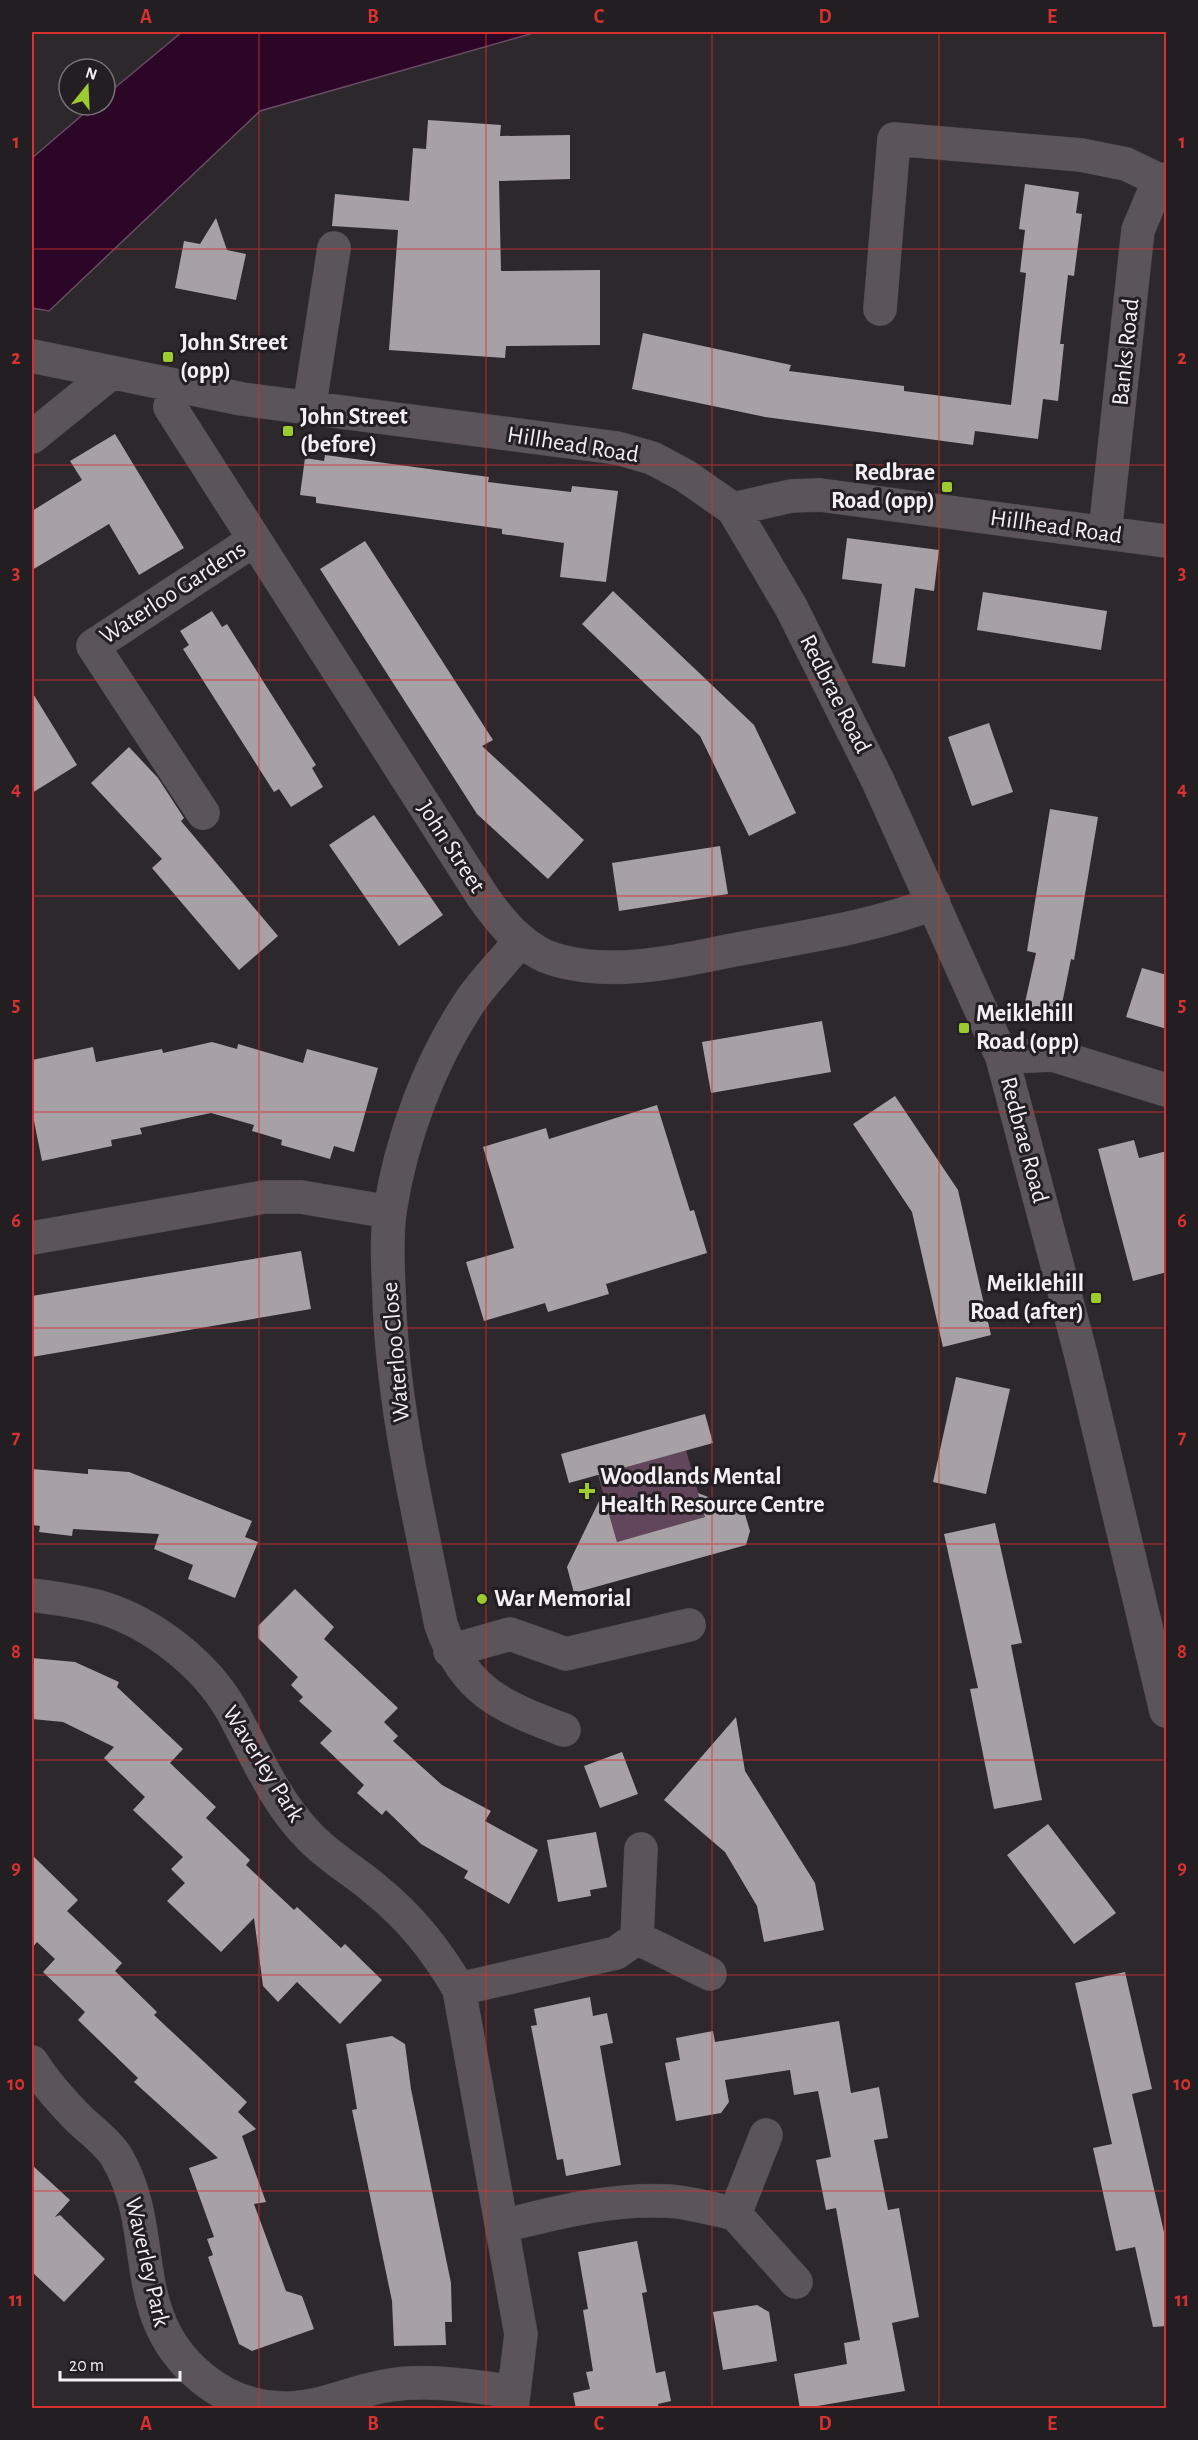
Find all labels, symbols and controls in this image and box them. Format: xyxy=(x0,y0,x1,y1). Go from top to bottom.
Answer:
text: A xyxy=(140,7,152,27)
text: B xyxy=(367,7,379,27)
text: C xyxy=(594,7,605,27)
text: D xyxy=(818,7,832,27)
text: E xyxy=(1047,7,1057,27)
north arrow xyxy=(57,57,117,117)
text: N xyxy=(84,64,99,83)
text: 1 xyxy=(12,132,20,152)
text: 1 xyxy=(1178,132,1186,152)
street label: Banks Road xyxy=(1108,297,1144,407)
place label: John Street (opp) xyxy=(180,331,288,383)
text: 2 xyxy=(11,348,21,368)
text: 2 xyxy=(1177,348,1187,368)
marker: John Street (opp) xyxy=(161,350,175,364)
place label: John Street (before) xyxy=(300,405,408,457)
street label: Hillhead Road xyxy=(506,423,640,467)
marker: John Street (before) xyxy=(281,424,295,438)
place label: Redbrae Road (opp) xyxy=(831,461,935,513)
marker: Redbrae Road (opp) xyxy=(940,480,954,494)
street label: Hillhead Road xyxy=(989,506,1123,548)
street label: Waterloo Gardens xyxy=(96,537,250,649)
text: 3 xyxy=(12,563,20,583)
text: 3 xyxy=(1178,563,1186,583)
street label: Redbrae Road xyxy=(795,631,875,757)
text: 4 xyxy=(11,779,21,799)
text: 4 xyxy=(1177,779,1187,799)
street label: John Street xyxy=(413,797,490,897)
text: 5 xyxy=(12,995,20,1015)
text: 5 xyxy=(1178,995,1186,1015)
place label: Meiklehill Road (opp) xyxy=(976,1002,1080,1054)
marker: Meiklehill Road (opp) xyxy=(957,1021,971,1035)
street label: Redbrae Road xyxy=(996,1074,1052,1206)
text: 6 xyxy=(11,1211,21,1231)
text: 6 xyxy=(1177,1211,1187,1231)
place label: Meiklehill Road (after) xyxy=(970,1272,1084,1324)
street label: Waterloo Close xyxy=(378,1281,414,1423)
marker: Meiklehill Road (after) xyxy=(1089,1291,1103,1305)
text: 7 xyxy=(12,1427,21,1447)
text: 7 xyxy=(1178,1427,1187,1447)
place label: Woodlands Mental Health Resource Centre xyxy=(600,1465,824,1517)
marker: Woodlands Mental Health Resource Centre xyxy=(578,1482,596,1500)
place label: War Memorial xyxy=(494,1587,631,1611)
marker: War Memorial xyxy=(475,1592,489,1606)
text: 8 xyxy=(11,1642,21,1662)
text: 8 xyxy=(1177,1642,1187,1662)
street label: Waverley Park xyxy=(218,1702,308,1826)
text: 9 xyxy=(11,1858,21,1878)
text: 9 xyxy=(1177,1858,1187,1878)
text: 10 xyxy=(7,2074,25,2094)
text: 10 xyxy=(1173,2074,1191,2094)
street label: Waverley Park xyxy=(120,2195,174,2329)
text: 11 xyxy=(9,2290,23,2310)
text: 11 xyxy=(1175,2290,1189,2310)
scale bar xyxy=(60,2344,180,2382)
text: 20 m xyxy=(69,2357,104,2375)
text: A xyxy=(140,2414,152,2434)
text: B xyxy=(367,2414,379,2434)
text: C xyxy=(594,2414,605,2434)
text: D xyxy=(818,2414,832,2434)
text: E xyxy=(1047,2414,1057,2434)

